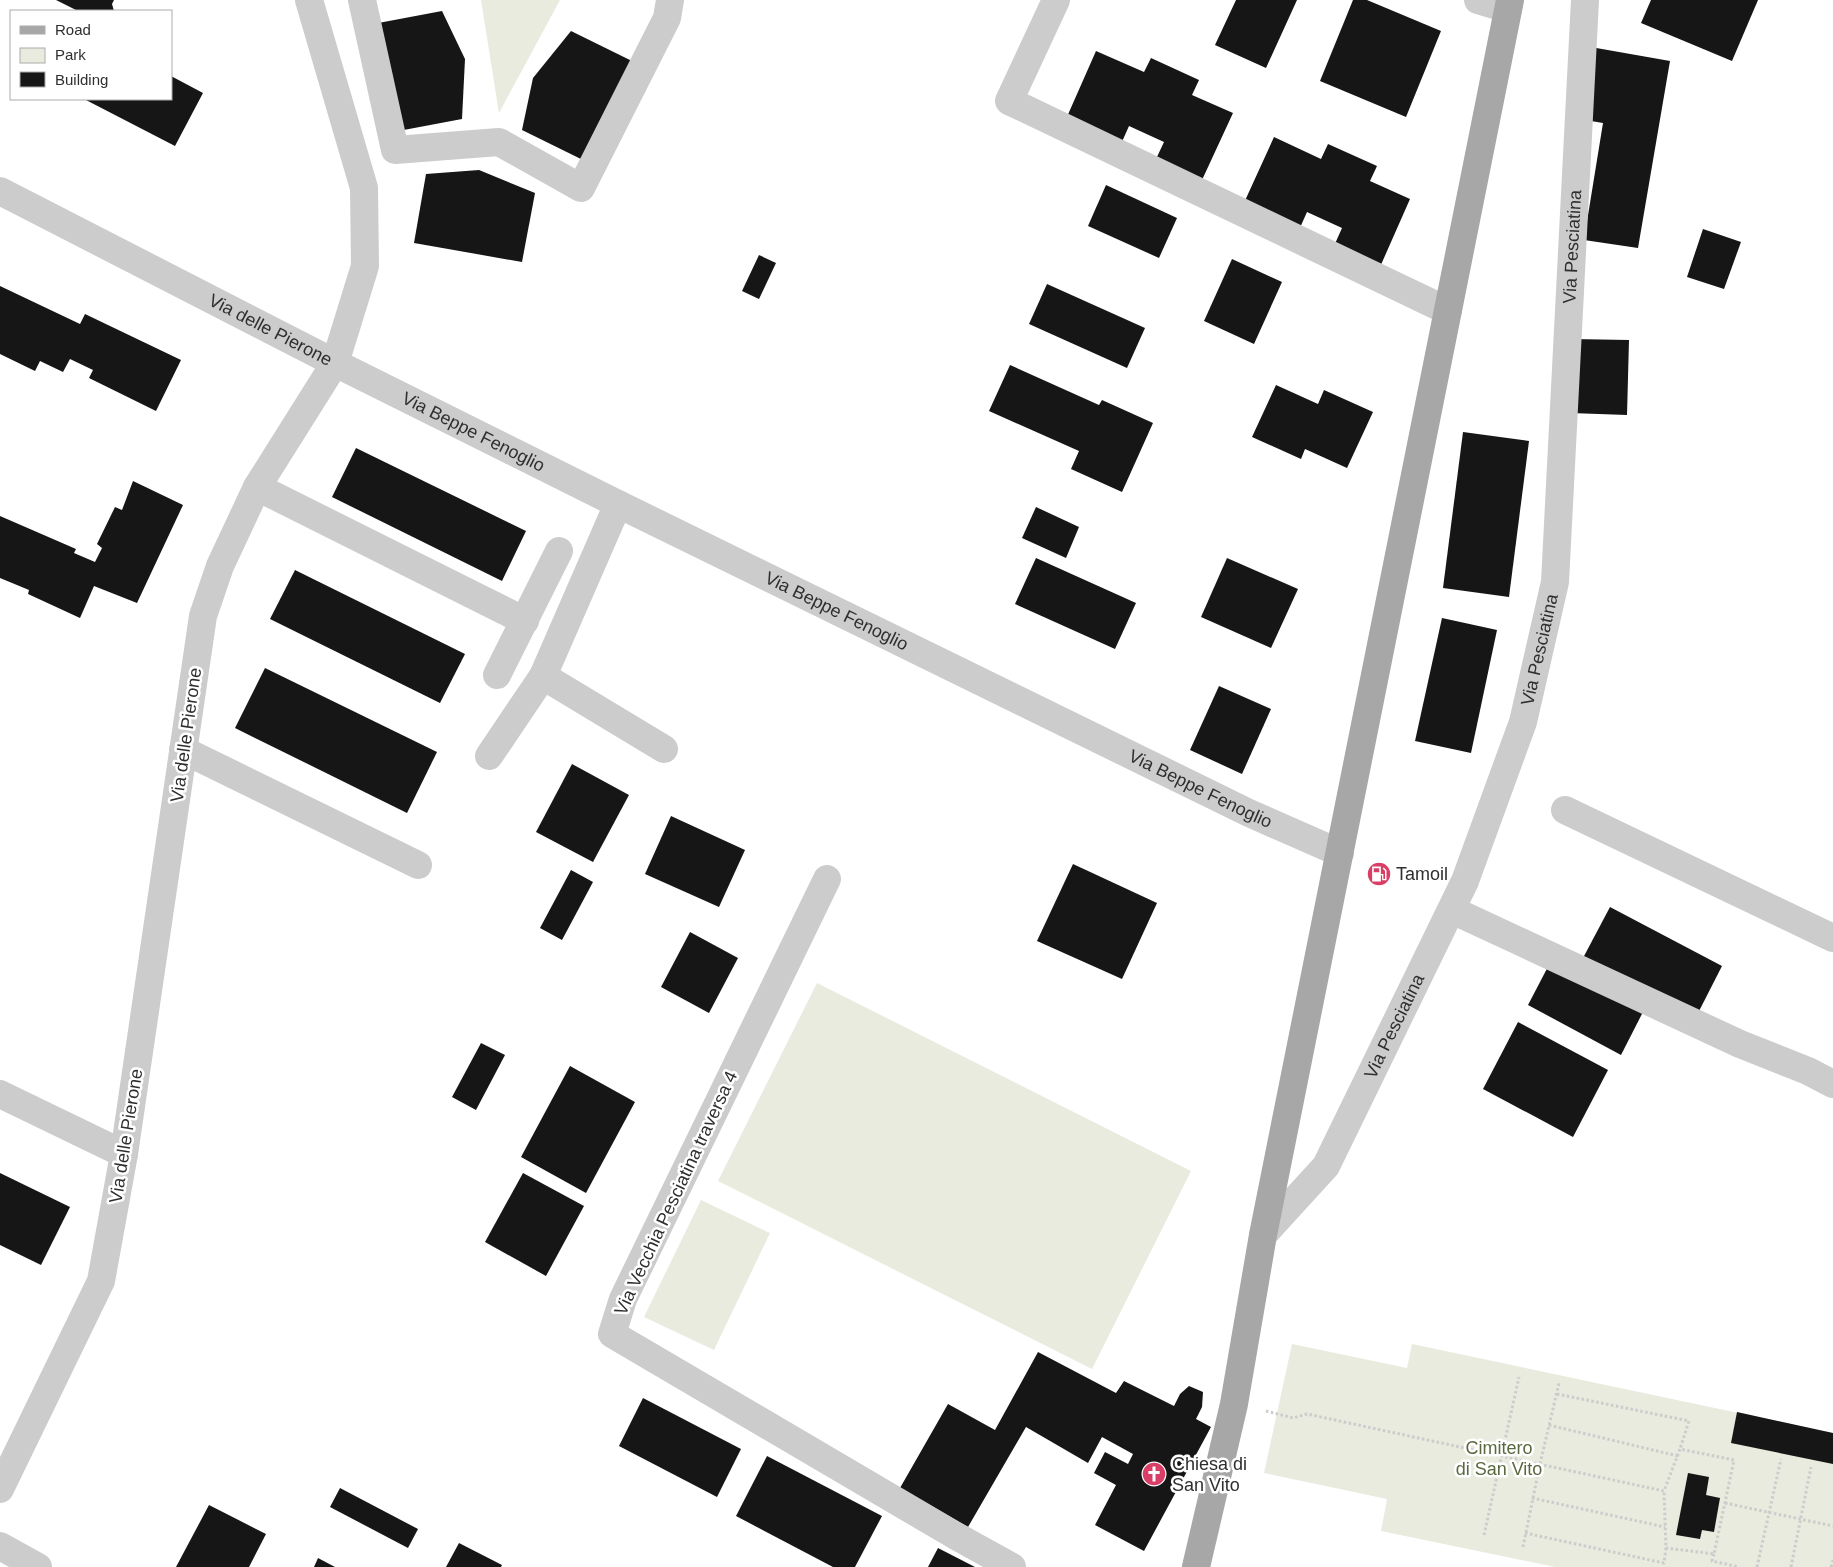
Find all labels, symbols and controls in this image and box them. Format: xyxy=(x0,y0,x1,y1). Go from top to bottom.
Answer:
legend xyxy=(10,10,172,100)
text: Road xyxy=(55,21,91,38)
text: Park xyxy=(55,46,86,63)
text: Building xyxy=(55,71,108,88)
street label: Via Pesciatina xyxy=(1559,188,1585,304)
street label: Via delle Pierone xyxy=(205,290,335,370)
street label: Via Beppe Fenoglio xyxy=(399,388,548,476)
street label: Via Beppe Fenoglio xyxy=(762,568,911,655)
street label: Via Pesciatina xyxy=(1517,591,1562,707)
street label: Via delle Pierone xyxy=(167,666,205,804)
street label: Via Beppe Fenoglio xyxy=(1125,746,1275,832)
fuel station icon: Tamoil xyxy=(1366,861,1392,887)
place label: Tamoil xyxy=(1396,864,1448,884)
street label: Via Pesciatina xyxy=(1360,970,1429,1082)
street label: Via delle Pierone xyxy=(106,1067,146,1205)
street label: Via Vecchia Pesciatina traversa 4 xyxy=(611,1068,741,1318)
park label: Cimitero di San Vito xyxy=(1456,1438,1542,1479)
place label: Chiesa di San Vito xyxy=(1172,1454,1247,1495)
church icon: Chiesa di San Vito xyxy=(1141,1461,1167,1487)

